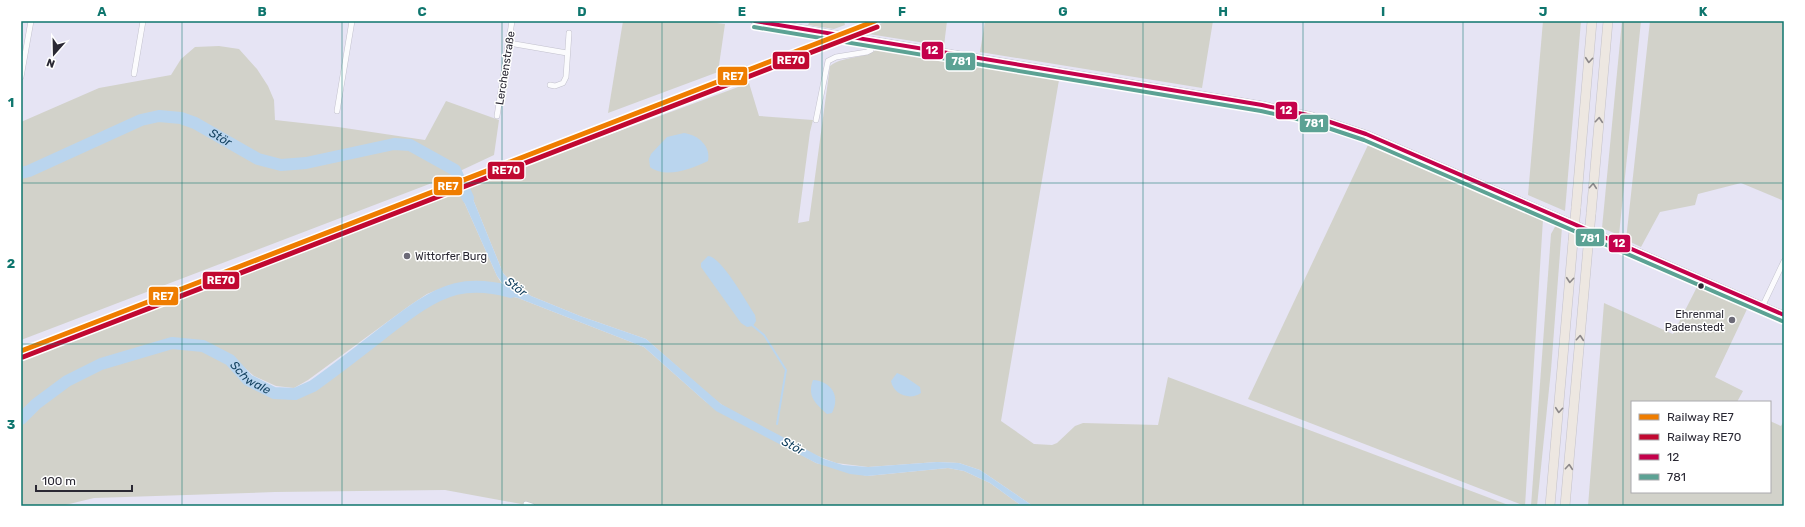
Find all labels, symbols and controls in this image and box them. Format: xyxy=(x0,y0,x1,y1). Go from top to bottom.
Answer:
text: A xyxy=(97,4,107,19)
text: B xyxy=(257,4,267,19)
text: C xyxy=(417,4,427,19)
text: D xyxy=(577,4,587,19)
text: E xyxy=(738,4,746,19)
text: F xyxy=(898,4,906,19)
text: G xyxy=(1058,4,1068,19)
text: H xyxy=(1218,4,1228,19)
text: I xyxy=(1381,4,1385,19)
text: J xyxy=(1539,4,1547,19)
text: K xyxy=(1699,4,1708,19)
street label: Lerchenstraße xyxy=(493,30,518,106)
north arrow xyxy=(34,34,74,74)
line badge: 12 xyxy=(921,41,944,60)
text: 12 xyxy=(926,44,938,57)
line badge: RE70 xyxy=(772,51,810,70)
line badge: 781 xyxy=(945,52,976,71)
text: RE70 xyxy=(777,54,805,67)
text: N xyxy=(45,55,57,70)
text: 781 xyxy=(951,55,971,68)
one-way arrow xyxy=(1584,57,1593,63)
line badge: RE7 xyxy=(717,66,748,86)
text: RE7 xyxy=(723,70,744,83)
text: 1 xyxy=(8,95,14,110)
line badge: 12 xyxy=(1275,101,1298,120)
text: 12 xyxy=(1280,104,1292,117)
line badge: 781 xyxy=(1299,114,1329,133)
text: 781 xyxy=(1304,117,1324,130)
one-way arrow xyxy=(1595,117,1604,123)
water label: Stör xyxy=(207,126,234,150)
line badge: RE70 xyxy=(487,161,525,180)
text: RE70 xyxy=(492,164,520,177)
line badge: RE7 xyxy=(433,176,463,196)
text: RE7 xyxy=(438,180,459,193)
one-way arrow xyxy=(1589,183,1598,189)
line badge: 781 xyxy=(1575,228,1605,247)
text: 781 xyxy=(1580,232,1600,245)
line badge: 12 xyxy=(1608,234,1631,253)
text: 12 xyxy=(1613,237,1625,250)
place label: Wittorfer Burg xyxy=(415,250,487,263)
marker: Wittorfer Burg xyxy=(402,251,412,261)
text: 2 xyxy=(7,256,15,271)
line badge: RE70 xyxy=(202,271,240,290)
text: RE70 xyxy=(207,274,235,287)
water label: Stör xyxy=(502,274,530,300)
one-way arrow xyxy=(1566,277,1575,283)
unlabelled marker xyxy=(1696,281,1706,291)
line badge: RE7 xyxy=(148,286,179,306)
text: RE7 xyxy=(153,290,174,303)
place label: Ehrenmal Padenstedt xyxy=(1665,308,1725,334)
marker: Ehrenmal Padenstedt xyxy=(1727,315,1737,325)
one-way arrow xyxy=(1576,335,1585,341)
water label: Schwale xyxy=(227,358,273,397)
legend xyxy=(1631,401,1771,493)
one-way arrow xyxy=(1554,407,1563,413)
text: Railway RE7 xyxy=(1667,410,1734,424)
text: 3 xyxy=(7,417,16,432)
text: Railway RE70 xyxy=(1667,430,1741,444)
water label: Stör xyxy=(779,434,807,458)
text: 12 xyxy=(1667,450,1679,464)
one-way arrow xyxy=(1564,464,1573,470)
scale bar xyxy=(36,467,132,493)
text: 781 xyxy=(1667,470,1686,484)
text: 100 m xyxy=(42,474,76,488)

